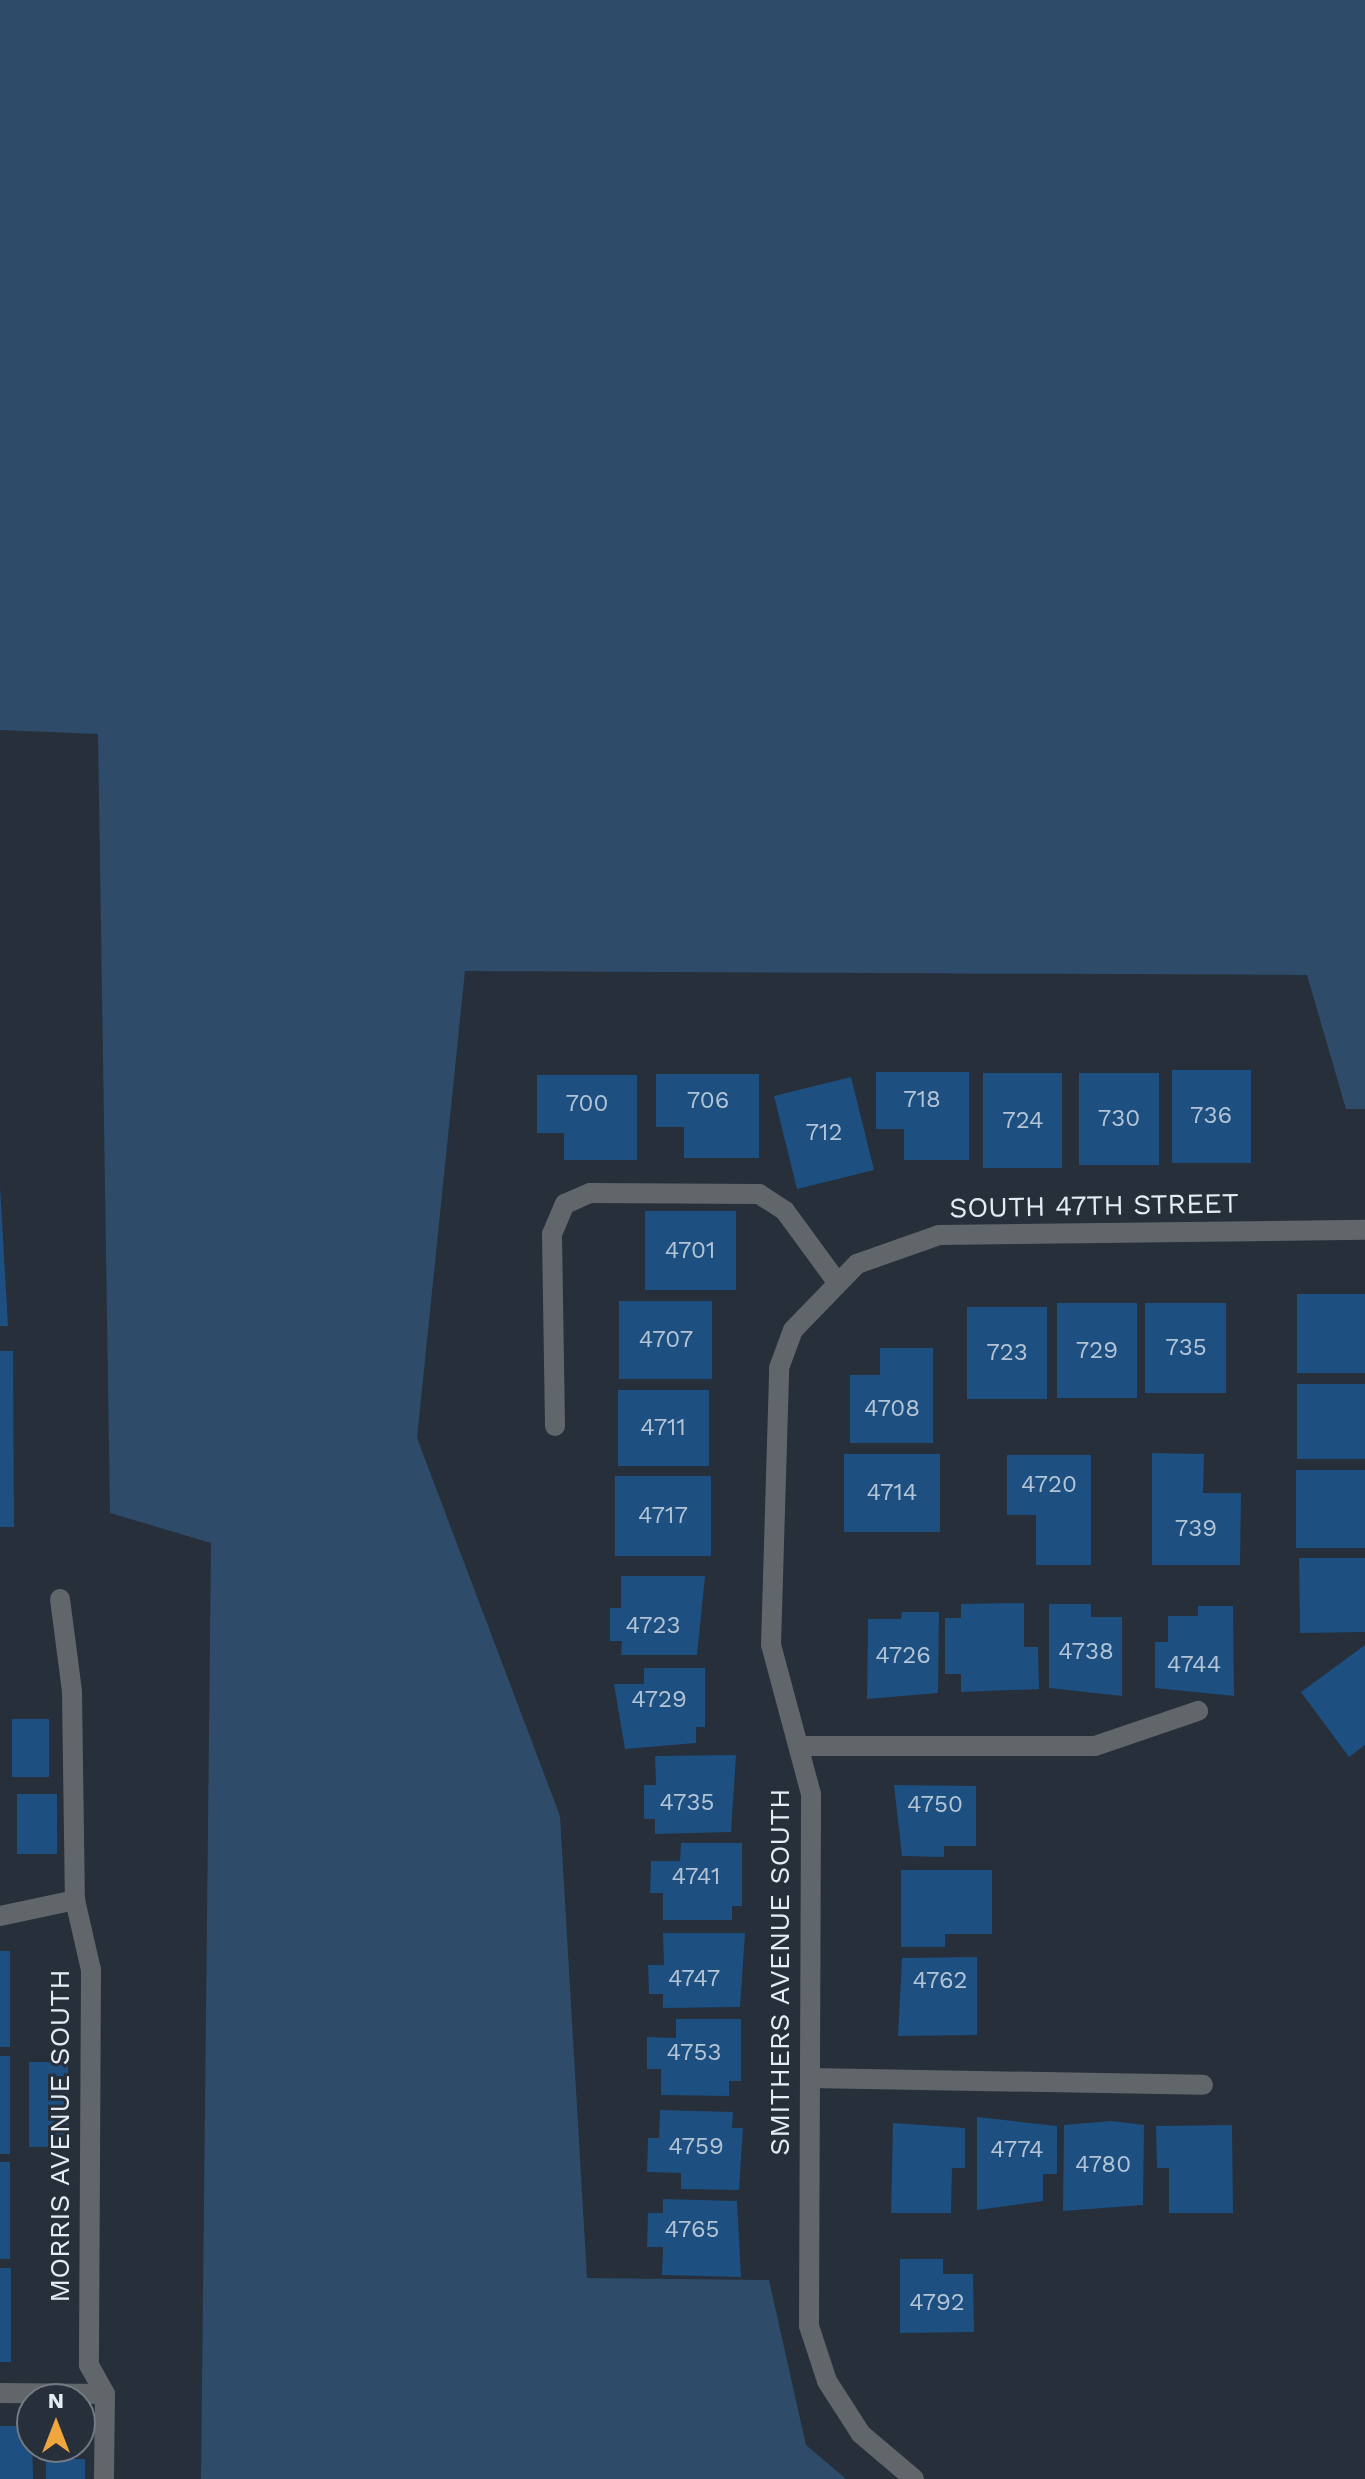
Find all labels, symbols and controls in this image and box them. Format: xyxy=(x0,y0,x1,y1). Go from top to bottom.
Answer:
house number: 718 xyxy=(903,1086,941,1114)
house number: 706 xyxy=(687,1087,729,1115)
house number: 700 xyxy=(566,1090,608,1118)
house number: 736 xyxy=(1190,1102,1232,1130)
house number: 730 xyxy=(1098,1105,1140,1133)
house number: 724 xyxy=(1002,1107,1044,1135)
house number: 712 xyxy=(806,1119,842,1147)
street label: SOUTH 47TH STREET xyxy=(949,1187,1239,1225)
house number: 4701 xyxy=(665,1237,715,1265)
house number: 4707 xyxy=(639,1326,693,1354)
house number: 735 xyxy=(1165,1334,1207,1362)
house number: 729 xyxy=(1076,1337,1118,1365)
house number: 723 xyxy=(986,1339,1028,1367)
house number: 4708 xyxy=(864,1395,920,1423)
house number: 4711 xyxy=(640,1414,686,1442)
house number: 4720 xyxy=(1021,1471,1077,1499)
house number: 4714 xyxy=(867,1479,917,1507)
house number: 4717 xyxy=(638,1502,688,1530)
house number: 739 xyxy=(1175,1515,1217,1543)
house number: 4723 xyxy=(626,1612,680,1640)
house number: 4738 xyxy=(1058,1638,1114,1666)
house number: 4726 xyxy=(875,1642,931,1670)
house number: 4744 xyxy=(1167,1651,1221,1679)
house number: 4729 xyxy=(631,1686,687,1714)
street label: SMITHERS AVENUE SOUTH xyxy=(763,1788,797,2156)
house number: 4735 xyxy=(660,1789,714,1817)
house number: 4750 xyxy=(907,1791,963,1819)
house number: 4741 xyxy=(672,1863,720,1891)
house number: 4747 xyxy=(668,1965,720,1993)
house number: 4762 xyxy=(912,1967,968,1995)
street label: MORRIS AVENUE SOUTH xyxy=(43,1969,77,2303)
house number: 4753 xyxy=(667,2039,721,2067)
house number: 4759 xyxy=(668,2133,724,2161)
house number: 4774 xyxy=(990,2136,1044,2164)
house number: 4780 xyxy=(1075,2151,1131,2179)
house number: 4765 xyxy=(664,2216,720,2244)
house number: 4792 xyxy=(909,2289,965,2317)
north arrow xyxy=(16,2383,96,2463)
text: N xyxy=(48,2388,64,2413)

